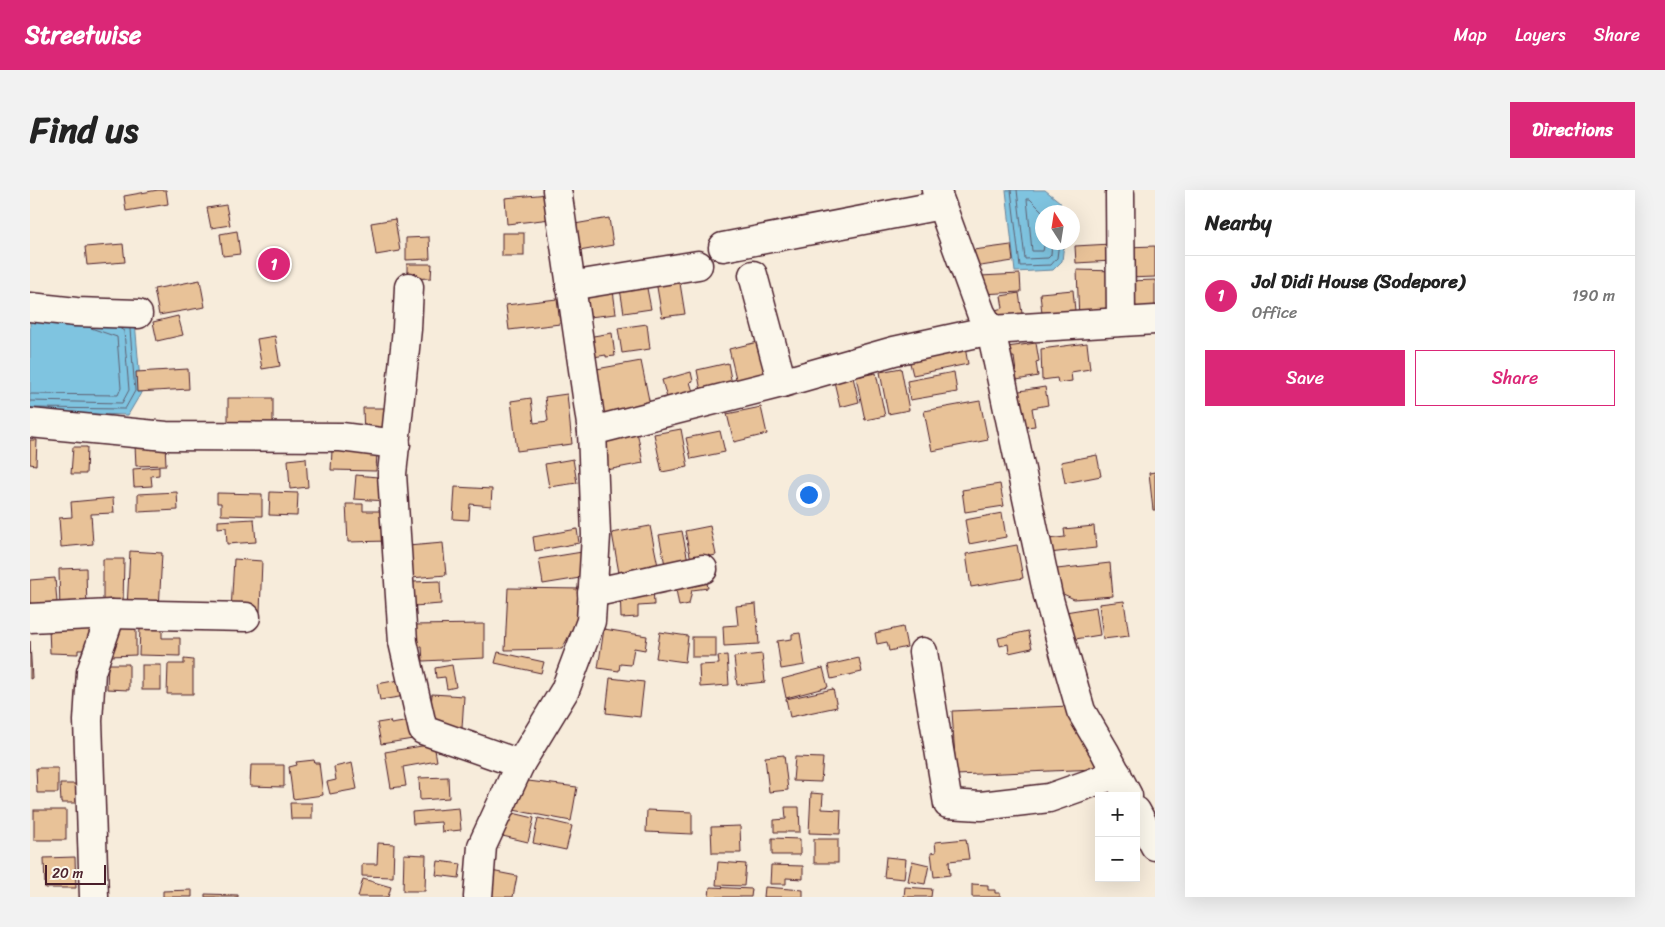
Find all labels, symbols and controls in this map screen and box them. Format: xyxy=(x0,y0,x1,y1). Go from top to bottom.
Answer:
text: Streetwise xyxy=(25,14,141,56)
text: Map xyxy=(1454,19,1487,51)
text: Layers xyxy=(1515,19,1566,51)
text: Share xyxy=(1594,19,1640,51)
text: Find us xyxy=(30,99,138,161)
button: Directions xyxy=(1510,102,1635,158)
text: Nearby xyxy=(1205,204,1271,242)
north arrow xyxy=(1035,205,1080,250)
pin: 1 xyxy=(258,245,290,283)
text: Jol Didi House (Sodepore) xyxy=(1252,265,1465,298)
text: 1 xyxy=(1218,281,1224,310)
text: 190 m xyxy=(1572,281,1615,310)
text: Office xyxy=(1252,298,1297,327)
button: Save xyxy=(1205,350,1405,406)
button: Share xyxy=(1415,350,1615,406)
your location xyxy=(796,482,822,508)
map controls xyxy=(1095,792,1140,882)
button: + xyxy=(1095,792,1140,837)
button: − xyxy=(1095,837,1140,882)
text: 20 m xyxy=(52,861,83,886)
scale bar xyxy=(45,862,106,885)

